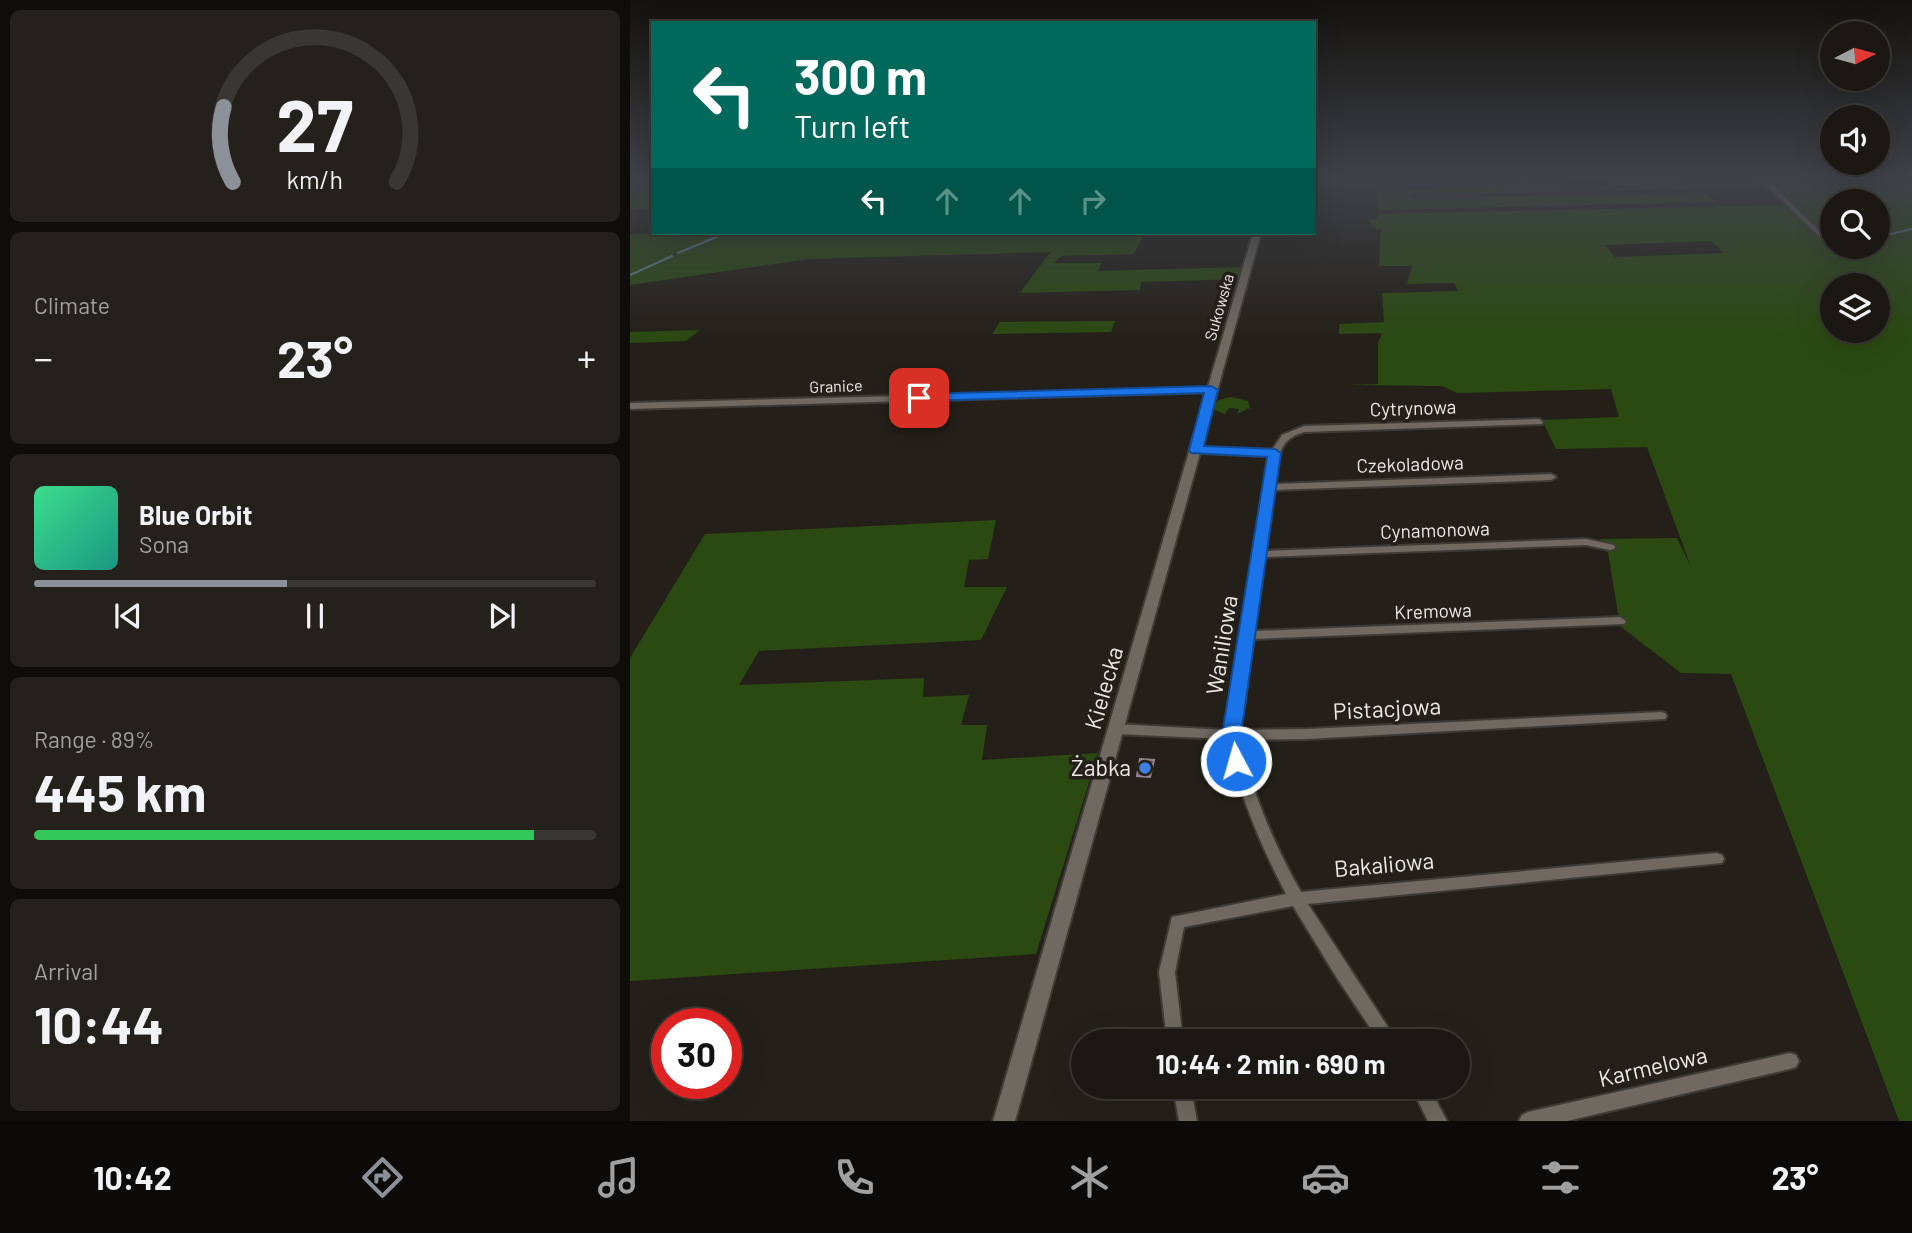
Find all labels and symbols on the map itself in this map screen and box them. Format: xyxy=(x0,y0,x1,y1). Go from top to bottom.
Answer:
north arrow xyxy=(1820,21,1890,91)
street label: Sukowska xyxy=(1200,271,1237,343)
pin xyxy=(889,368,949,428)
street label: Granice xyxy=(809,375,863,396)
street label: Cytrynowa xyxy=(1369,394,1457,421)
street label: Czekoladowa xyxy=(1356,450,1464,477)
street label: Cynamonowa xyxy=(1380,516,1490,543)
street label: Waniliowa xyxy=(1199,593,1243,697)
street label: Kremowa xyxy=(1394,598,1472,623)
street label: Kielecka xyxy=(1078,643,1128,732)
street label: Pistacjowa xyxy=(1332,691,1442,725)
position arrow xyxy=(1199,724,1273,798)
place label: Żabka xyxy=(1071,753,1131,781)
marker: Żabka xyxy=(1137,760,1153,776)
street label: Bakaliowa xyxy=(1333,846,1435,882)
speed limit sign: 30 xyxy=(651,1008,742,1099)
street label: Karmelowa xyxy=(1596,1040,1710,1092)

